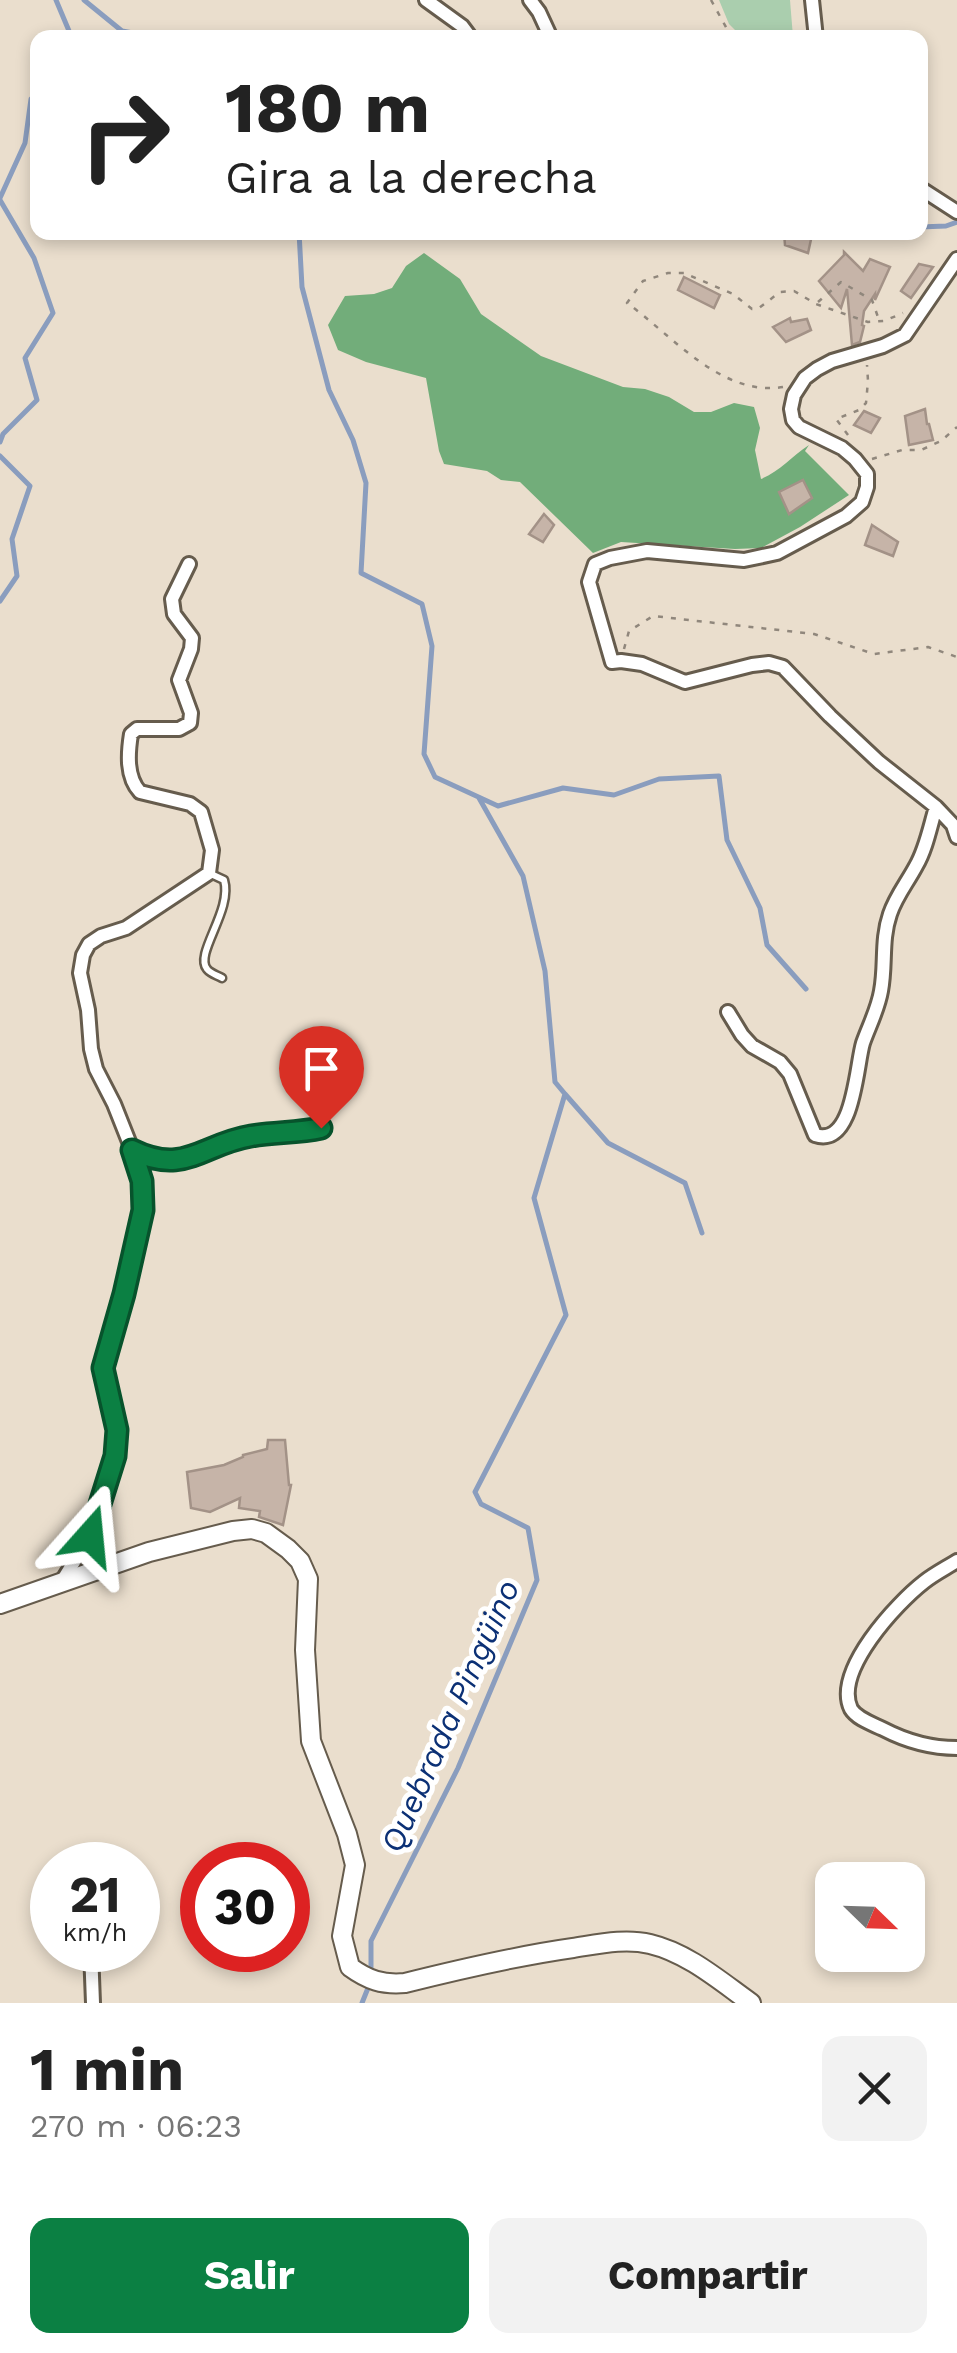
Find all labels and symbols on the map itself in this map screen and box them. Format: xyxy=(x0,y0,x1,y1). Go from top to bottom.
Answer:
pin xyxy=(279,1026,364,1129)
position arrow xyxy=(38,1484,142,1588)
water label: Quebrada Pingüino xyxy=(373,1574,527,1858)
speed limit sign: 30 xyxy=(180,1842,310,1972)
north arrow xyxy=(815,1862,925,1972)

